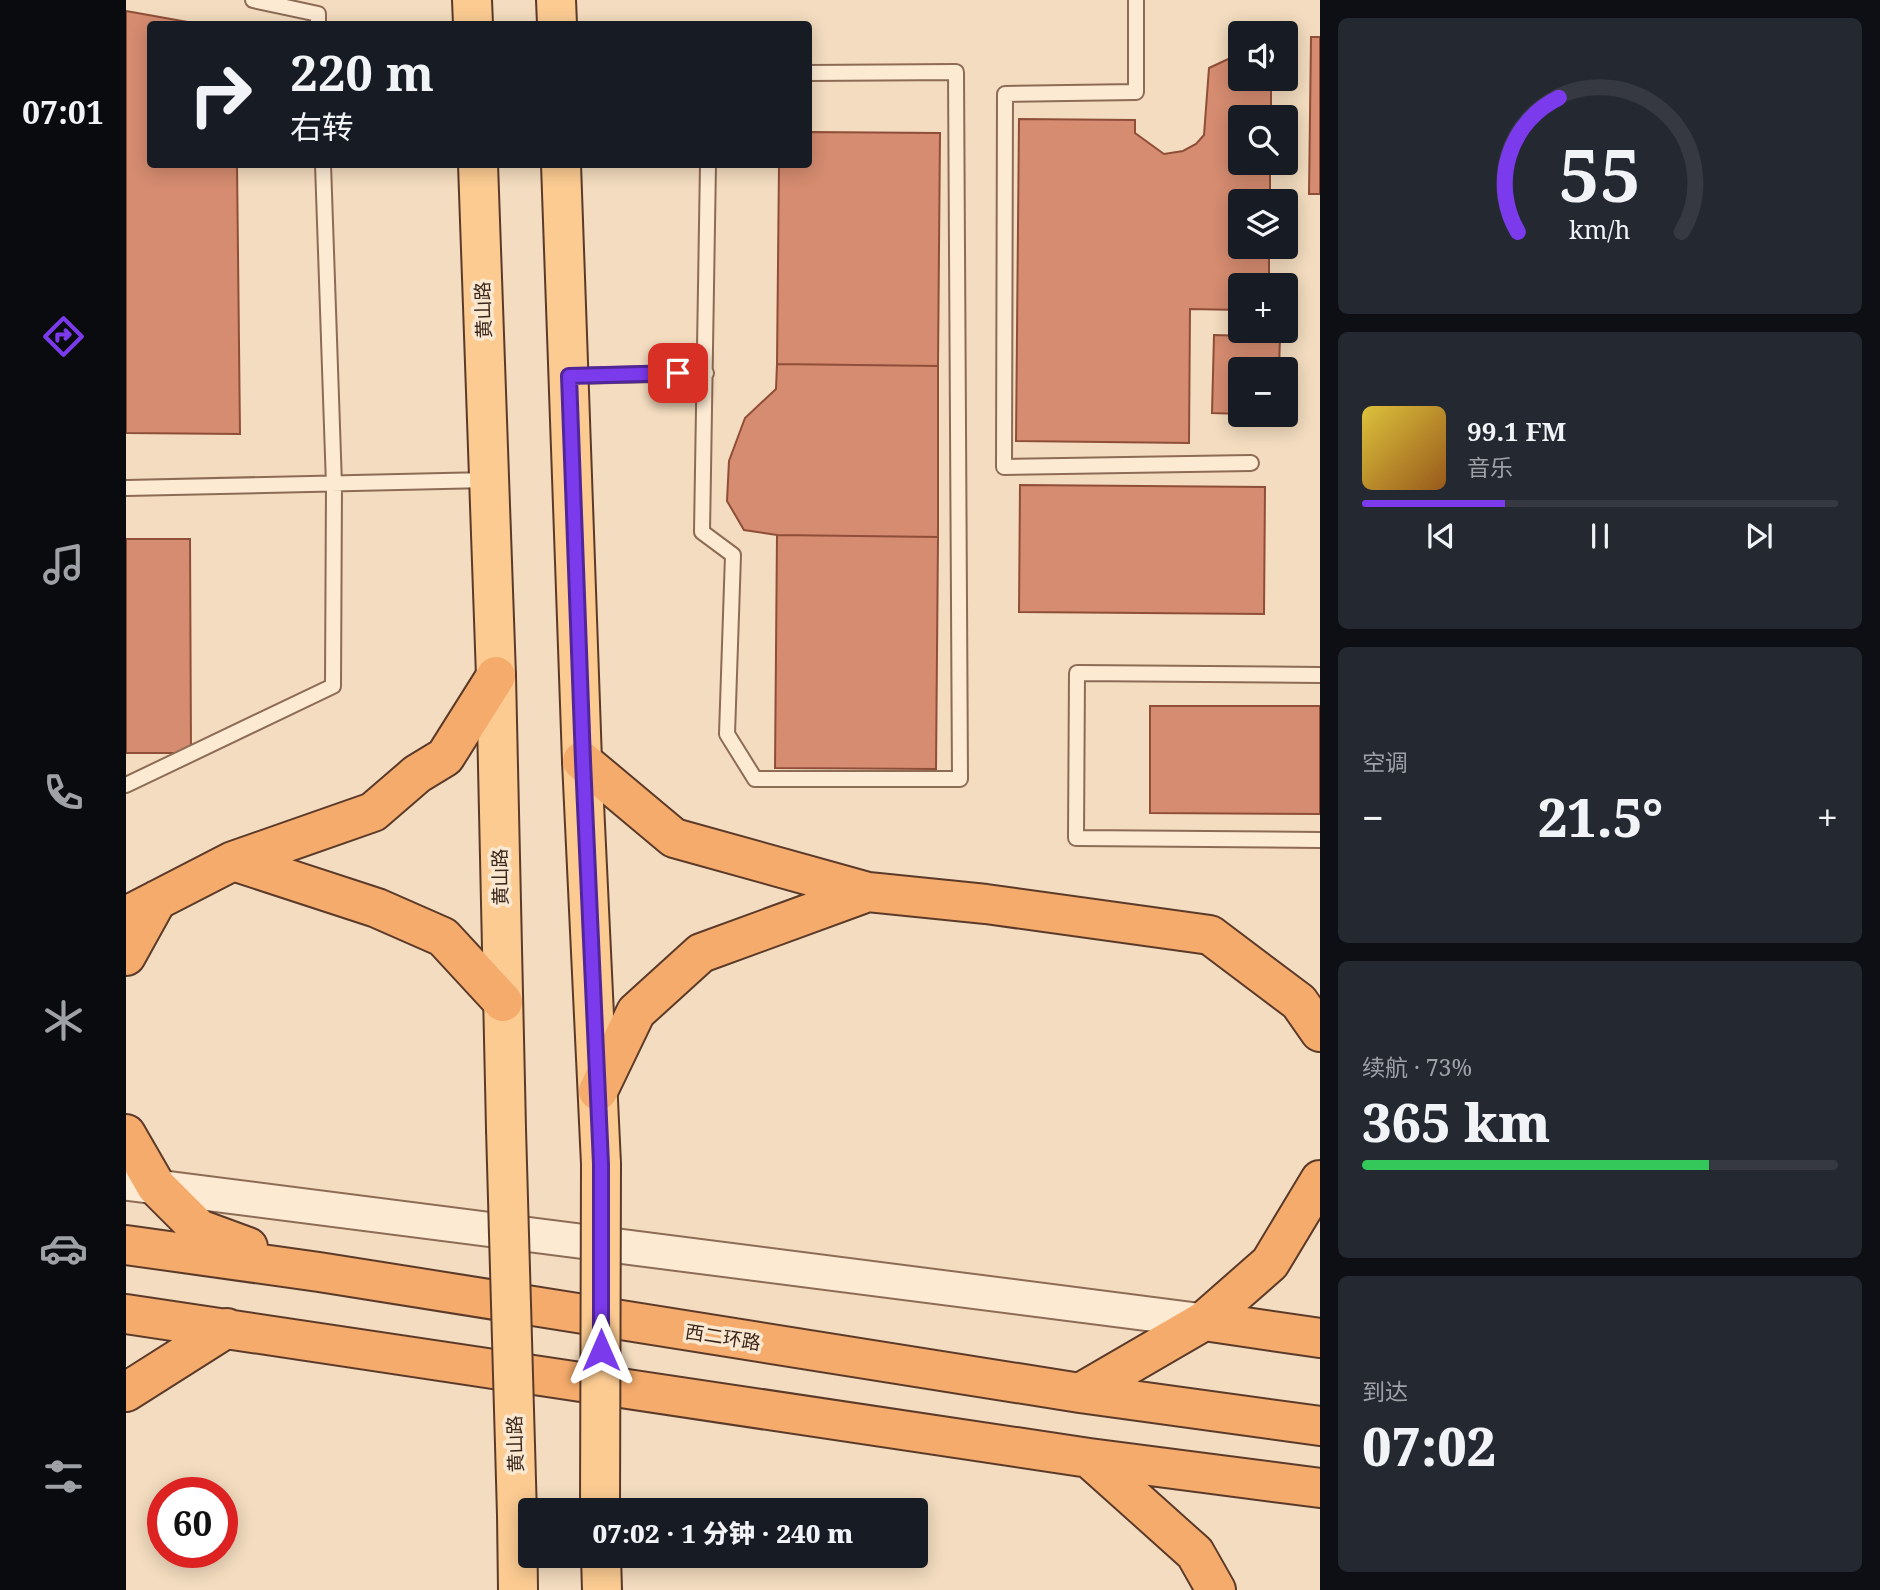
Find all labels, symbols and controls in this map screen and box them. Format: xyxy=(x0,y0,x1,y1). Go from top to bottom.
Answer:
map controls xyxy=(1228,21,1298,427)
button: sound xyxy=(1228,21,1298,91)
text: 220 m xyxy=(290,39,434,105)
icon: right xyxy=(175,49,266,140)
text: 07:01 xyxy=(22,90,104,133)
text: 右转 xyxy=(290,105,354,148)
button: search xyxy=(1228,105,1298,175)
text: 55 xyxy=(1559,125,1641,224)
button: layers xyxy=(1228,189,1298,259)
text: km/h xyxy=(1569,212,1631,246)
button: + xyxy=(1228,273,1298,343)
street label: 黄山路 xyxy=(469,281,497,339)
icon: directions xyxy=(39,312,88,361)
pin xyxy=(648,343,708,403)
icon: arrive xyxy=(659,354,697,392)
button: − xyxy=(1228,357,1298,427)
text: 99.1 FM xyxy=(1467,413,1566,449)
text: 音乐 xyxy=(1467,451,1513,483)
icon: previous xyxy=(1422,517,1460,555)
icon: pause xyxy=(1581,517,1619,555)
icon: next xyxy=(1740,517,1778,555)
icon: music xyxy=(39,540,88,589)
text: 空调 xyxy=(1362,746,1408,778)
icon: phone xyxy=(39,768,88,817)
text: 21.5° xyxy=(1538,781,1663,852)
text: − xyxy=(1362,791,1384,843)
text: + xyxy=(1817,791,1838,843)
street label: 黄山路 xyxy=(487,848,513,906)
icon: climate xyxy=(39,996,88,1045)
text: 续航 · 73% xyxy=(1362,1051,1472,1083)
text: 365 km xyxy=(1362,1086,1550,1157)
icon: car xyxy=(39,1224,88,1273)
position arrow xyxy=(564,1313,638,1387)
street label: 西二环路 xyxy=(683,1318,763,1356)
text: 到达 xyxy=(1362,1375,1408,1407)
text: 07:02 xyxy=(1362,1410,1496,1481)
street label: 黄山路 xyxy=(501,1415,529,1473)
icon: filters xyxy=(39,1452,88,1501)
speed limit sign: 60 xyxy=(147,1477,238,1568)
text: 07:02 · 1 分钟 · 240 m xyxy=(593,1515,853,1551)

